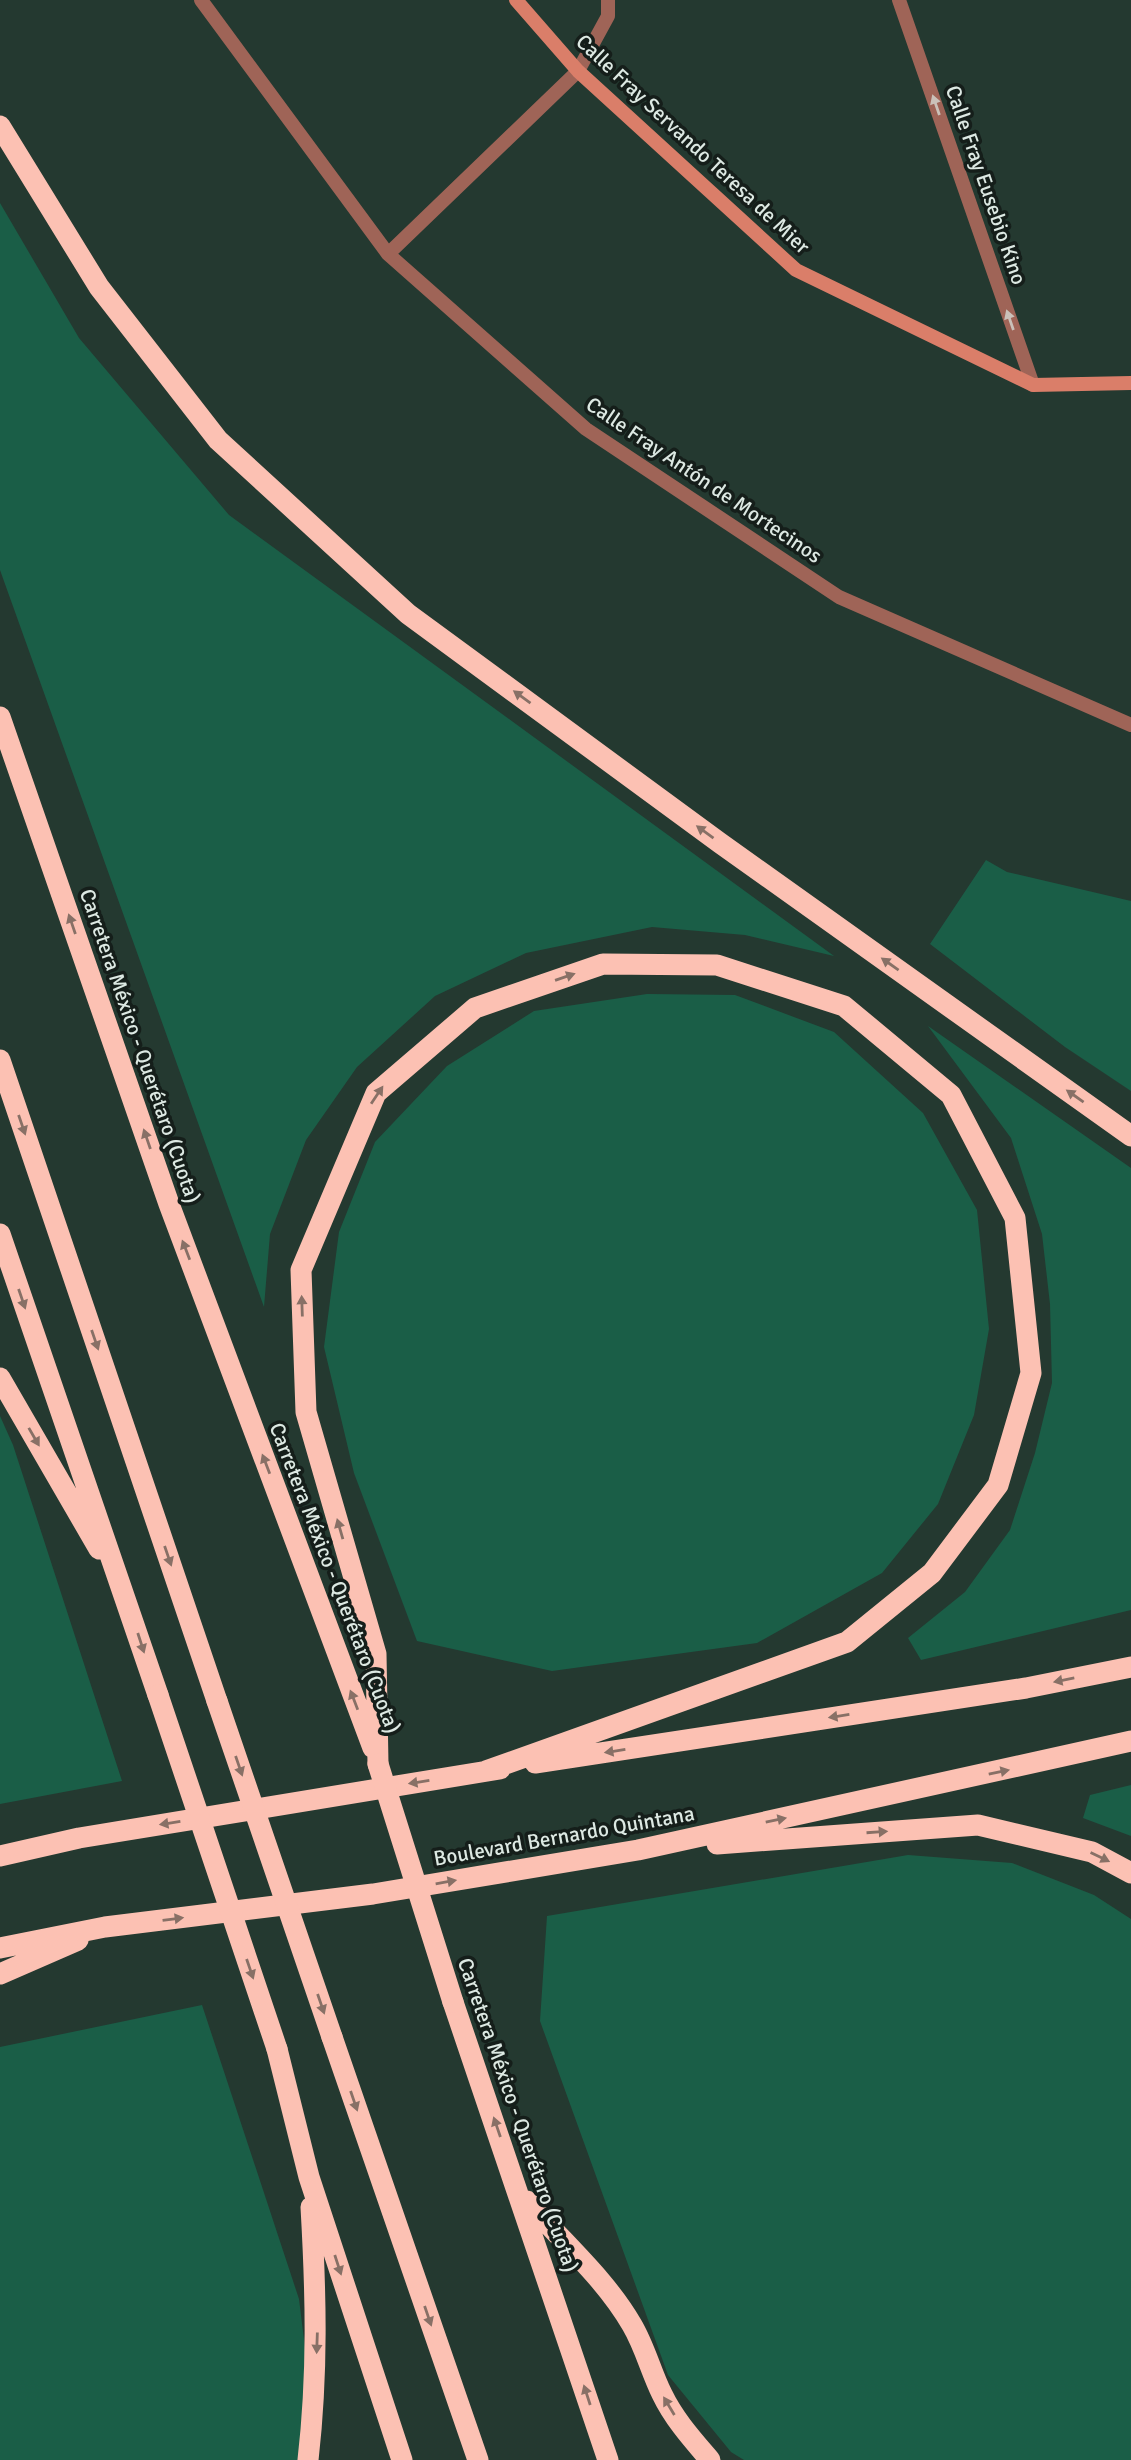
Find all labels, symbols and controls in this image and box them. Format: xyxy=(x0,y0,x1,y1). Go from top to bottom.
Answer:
street label: Calle Fray Servando Teresa de Mier xyxy=(571,29,816,260)
street label: Calle Fray Eusebio Kino xyxy=(940,82,1032,288)
one-way arrow xyxy=(930,95,941,116)
one-way arrow xyxy=(1005,310,1016,331)
street label: Calle Fray Antón de Mortecinos xyxy=(581,391,827,569)
one-way arrow xyxy=(513,691,531,705)
one-way arrow xyxy=(696,825,714,839)
street label: Carretera México - Querétaro (Cuota) xyxy=(74,886,206,1206)
one-way arrow xyxy=(66,914,77,935)
one-way arrow xyxy=(881,957,899,971)
one-way arrow xyxy=(555,971,576,982)
one-way arrow xyxy=(370,1086,384,1105)
one-way arrow xyxy=(1066,1089,1084,1103)
one-way arrow xyxy=(17,1115,28,1136)
one-way arrow xyxy=(141,1129,152,1150)
one-way arrow xyxy=(181,1240,192,1261)
one-way arrow xyxy=(17,1288,28,1309)
one-way arrow xyxy=(297,1295,308,1317)
one-way arrow xyxy=(90,1330,101,1351)
street label: Carretera México - Querétaro (Cuota) xyxy=(264,1419,406,1737)
one-way arrow xyxy=(28,1428,41,1447)
one-way arrow xyxy=(260,1453,271,1474)
one-way arrow xyxy=(335,1518,345,1539)
one-way arrow xyxy=(163,1545,174,1566)
one-way arrow xyxy=(136,1632,147,1653)
one-way arrow xyxy=(1053,1675,1075,1686)
one-way arrow xyxy=(349,1689,360,1710)
one-way arrow xyxy=(828,1711,850,1722)
one-way arrow xyxy=(604,1746,626,1757)
one-way arrow xyxy=(235,1755,245,1776)
one-way arrow xyxy=(988,1766,1010,1777)
one-way arrow xyxy=(408,1777,430,1788)
street label: Boulevard Bernardo Quintana xyxy=(432,1800,696,1872)
one-way arrow xyxy=(765,1814,787,1825)
one-way arrow xyxy=(159,1818,181,1829)
one-way arrow xyxy=(866,1826,888,1837)
one-way arrow xyxy=(1090,1851,1110,1863)
one-way arrow xyxy=(436,1876,458,1887)
one-way arrow xyxy=(162,1914,184,1925)
street label: Carretera México - Querétaro (Cuota) xyxy=(452,1955,584,2275)
one-way arrow xyxy=(245,1958,256,1979)
one-way arrow xyxy=(316,1994,327,2015)
one-way arrow xyxy=(349,2091,360,2112)
one-way arrow xyxy=(491,2117,502,2138)
one-way arrow xyxy=(333,2254,344,2275)
one-way arrow xyxy=(423,2306,434,2327)
one-way arrow xyxy=(311,2332,322,2354)
one-way arrow xyxy=(581,2385,592,2406)
one-way arrow xyxy=(663,2396,675,2415)

